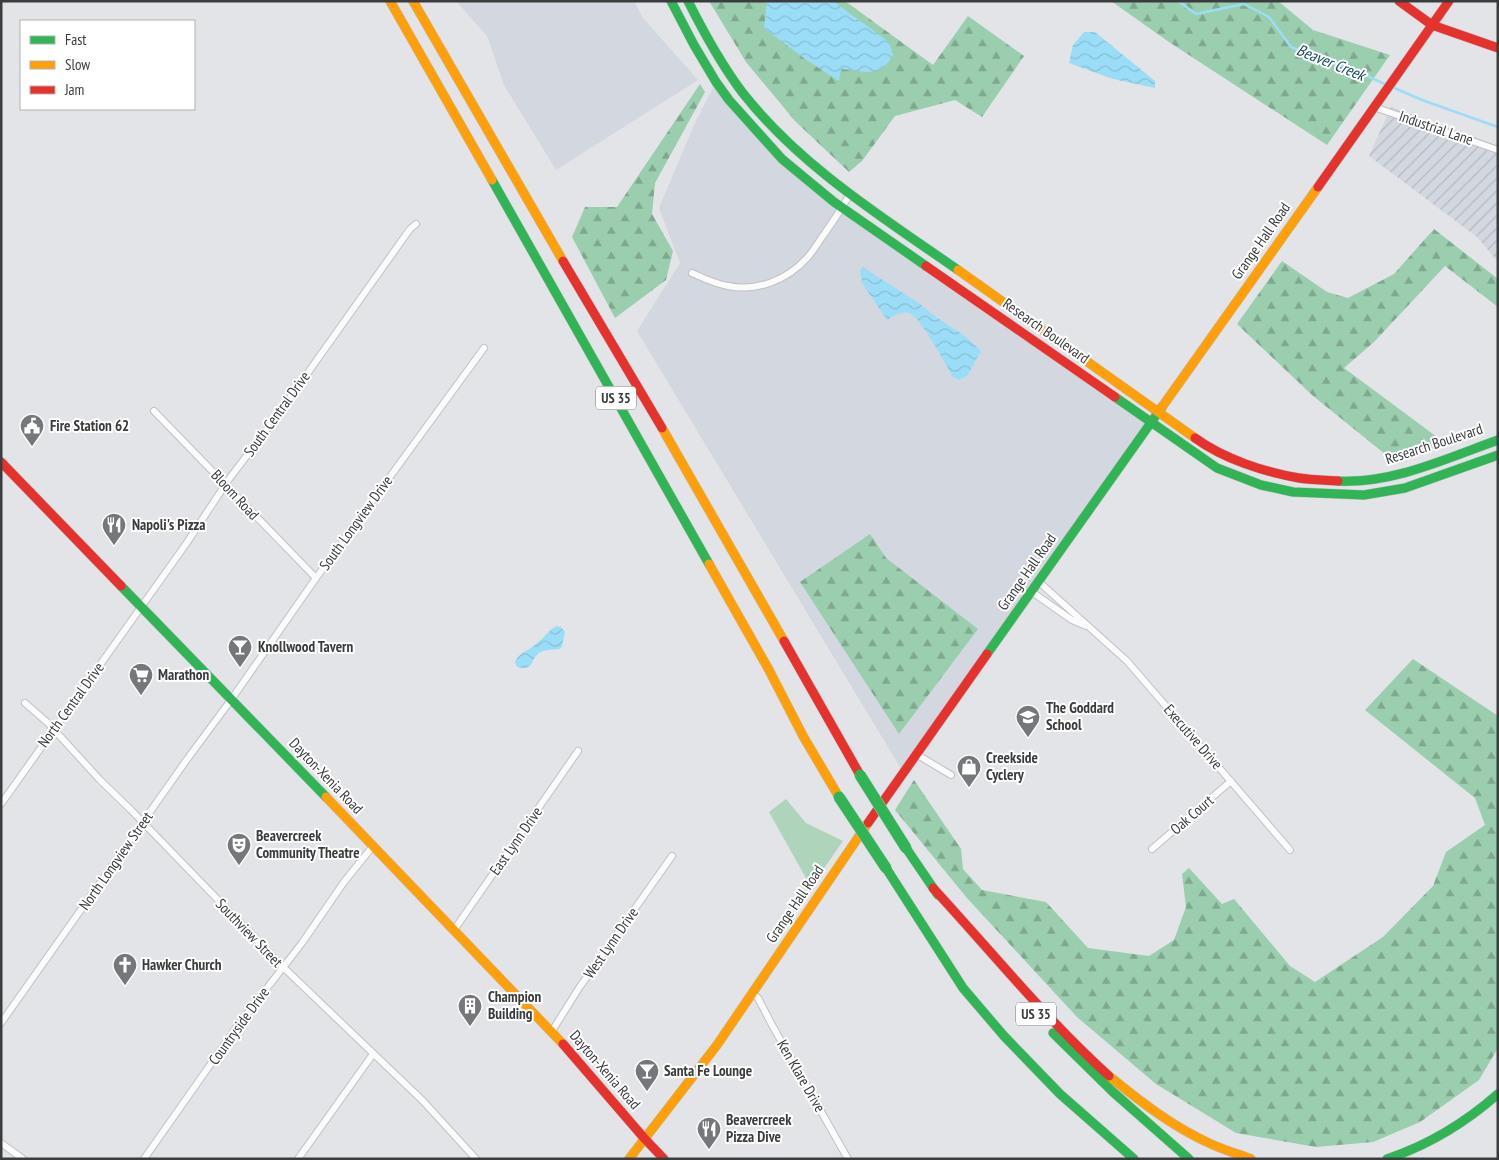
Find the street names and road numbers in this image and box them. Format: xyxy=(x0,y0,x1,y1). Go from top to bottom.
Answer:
street label: Industrial Lane xyxy=(1397,106,1476,149)
street label: Grange Hall Road xyxy=(1227,199,1294,283)
street label: Research Boulevard xyxy=(999,294,1093,367)
street label: South Central Drive xyxy=(239,367,314,460)
road number: US 35 xyxy=(596,386,636,409)
street label: Research Boulevard xyxy=(1383,419,1485,468)
street label: Bloom Road xyxy=(207,465,263,524)
street label: South Longview Drive xyxy=(315,472,396,574)
street label: Grange Hall Road xyxy=(993,530,1060,614)
street label: North Central Drive xyxy=(33,659,108,751)
street label: Executive Drive xyxy=(1160,700,1227,773)
street label: Dayton-Xenia Road xyxy=(285,734,367,818)
street label: Oak Court xyxy=(1166,791,1217,838)
street label: East Lynn Drive xyxy=(485,803,546,879)
street label: North Longview Street xyxy=(75,808,157,914)
street label: Grange Hall Road xyxy=(762,861,828,946)
street label: Southview Street xyxy=(212,894,287,971)
street label: West Lynn Drive xyxy=(579,903,642,982)
street label: Countryside Drive xyxy=(204,983,273,1068)
road number: US 35 xyxy=(1016,1002,1056,1026)
street label: Dayton-Xenia Road xyxy=(566,1026,645,1113)
street label: Ken Klare Drive xyxy=(773,1036,830,1115)

